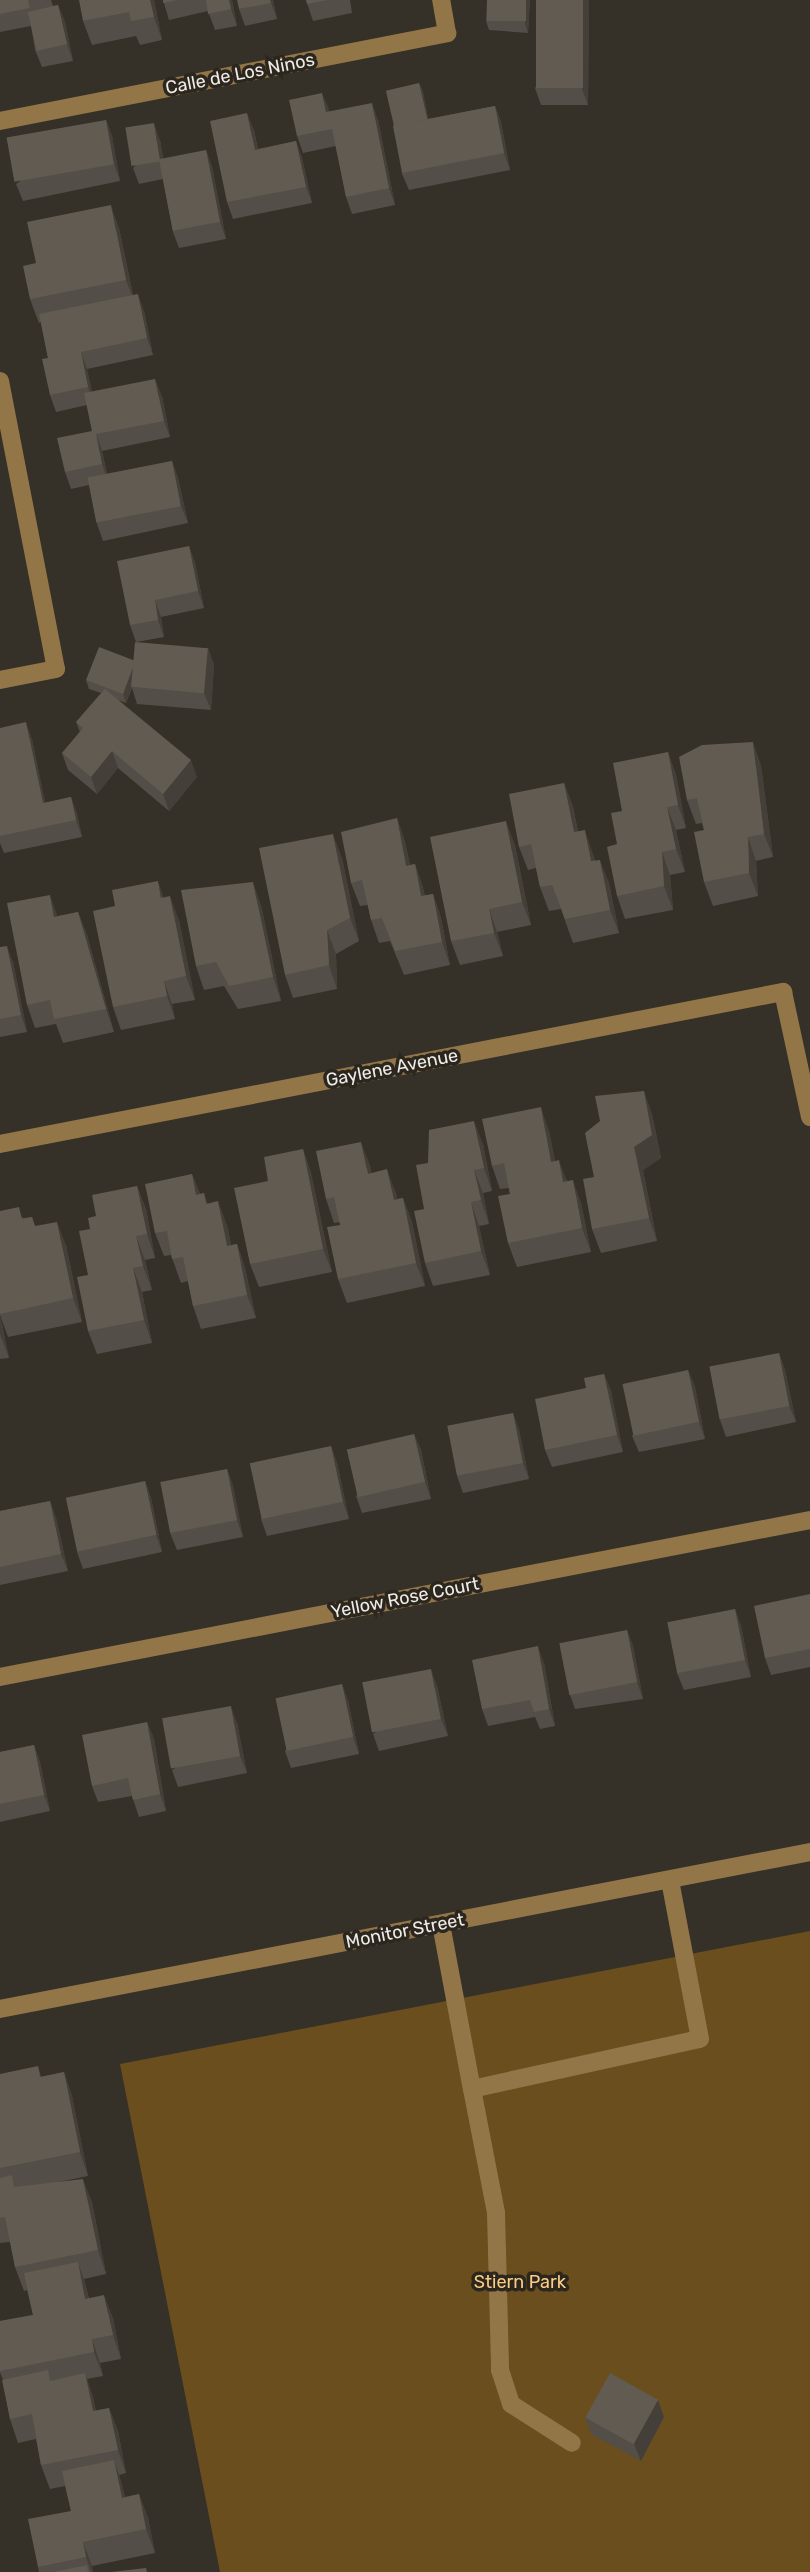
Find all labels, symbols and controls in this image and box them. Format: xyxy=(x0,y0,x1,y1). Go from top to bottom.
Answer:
street label: Calle de Los Ninos xyxy=(164,49,316,99)
street label: Gaylene Avenue xyxy=(324,1045,460,1091)
street label: Yellow Rose Court xyxy=(329,1573,481,1623)
street label: Monitor Street xyxy=(344,1909,466,1953)
park label: Stiern Park xyxy=(474,2271,566,2293)

